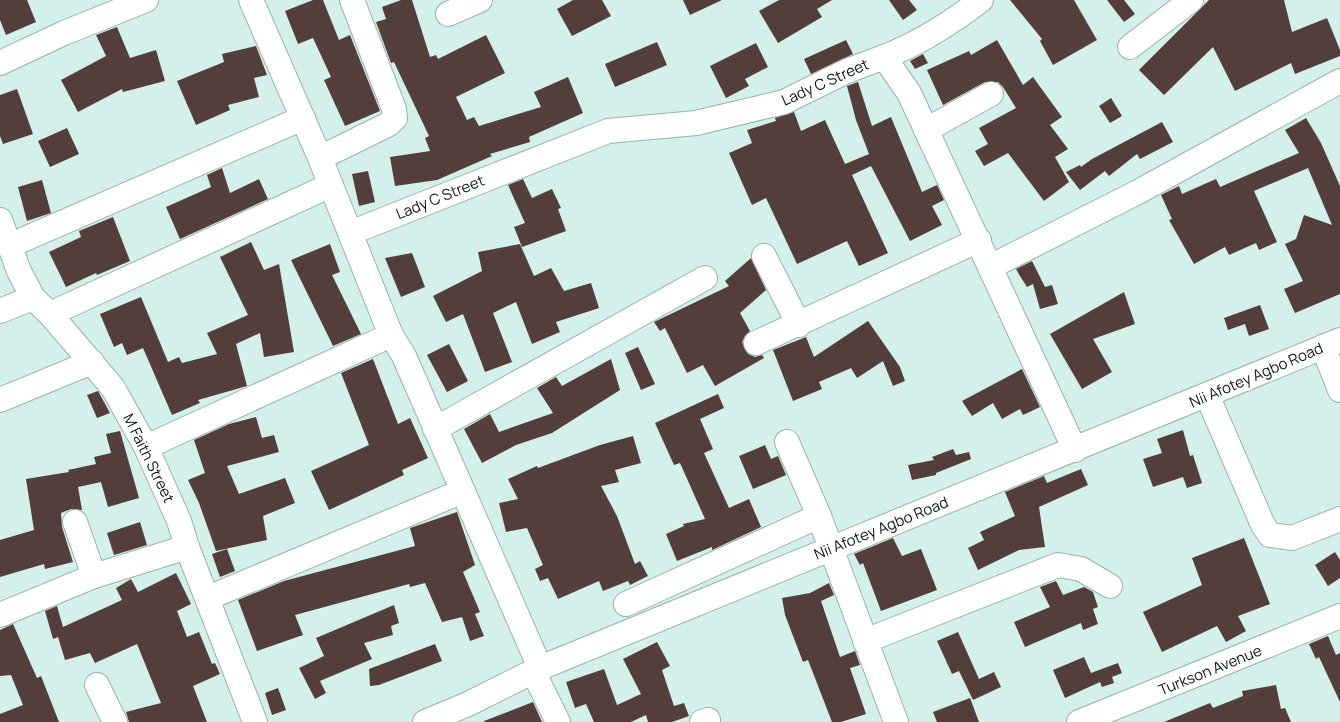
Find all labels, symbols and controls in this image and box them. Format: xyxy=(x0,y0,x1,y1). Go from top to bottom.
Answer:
street label: Lady C Street xyxy=(778,53,872,111)
street label: Lady C Street xyxy=(393,170,487,224)
street label: Nii Afotey Agbo Road xyxy=(1186,337,1326,413)
street label: M Faith Street xyxy=(118,410,180,506)
street label: Nii Afotey Agbo Road xyxy=(811,491,951,565)
street label: Turkson Avenue xyxy=(1155,640,1265,700)

